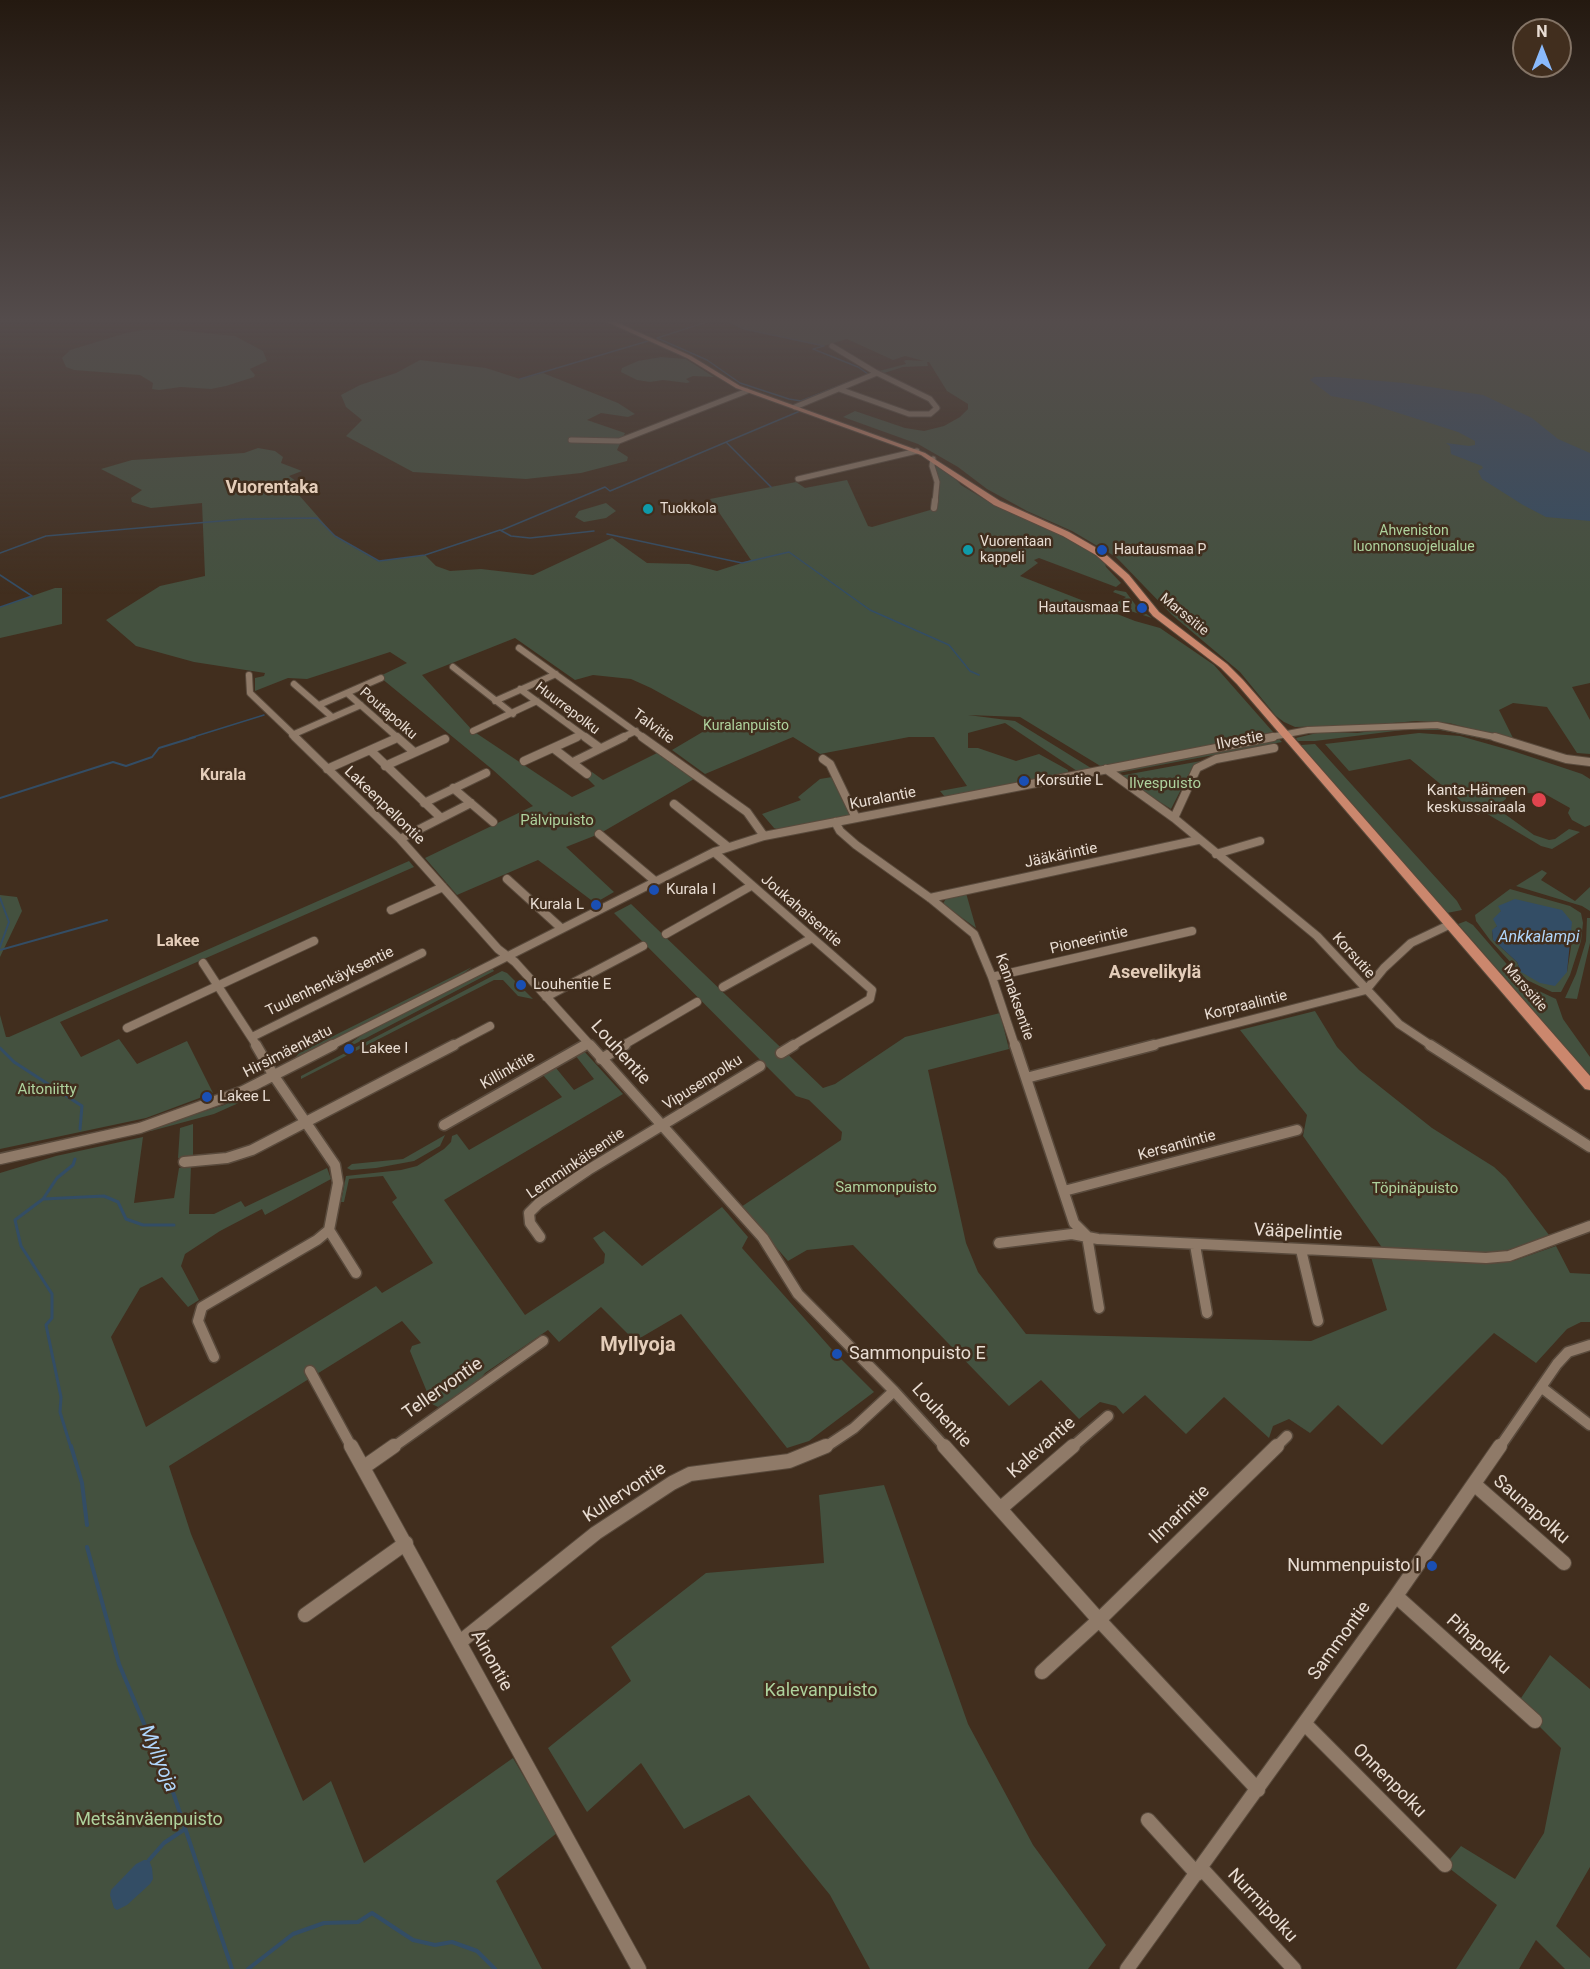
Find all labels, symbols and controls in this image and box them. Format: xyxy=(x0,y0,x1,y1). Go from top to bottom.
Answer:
north arrow xyxy=(1512,18,1572,78)
text: N xyxy=(1536,22,1548,41)
district label: Vuorentaka xyxy=(226,477,318,499)
place label: Tuokkola xyxy=(660,501,717,517)
marker: Tuokkola xyxy=(641,502,655,516)
park label: Ahveniston luonnonsuojelualue xyxy=(1353,523,1475,556)
place label: Vuorentaan kappeli xyxy=(980,534,1052,566)
place label: Hautausmaa P xyxy=(1114,542,1206,558)
marker: Vuorentaan kappeli xyxy=(961,543,975,557)
marker: Hautausmaa P xyxy=(1095,543,1109,557)
street label: Marssitie xyxy=(1156,590,1212,640)
place label: Hautausmaa E xyxy=(1039,600,1130,616)
marker: Hautausmaa E xyxy=(1135,601,1149,615)
street label: Huurrepolku xyxy=(531,679,603,739)
street label: Poutapolku xyxy=(356,684,420,744)
street label: Talvitie xyxy=(629,706,677,748)
park label: Kuralanpuisto xyxy=(703,718,789,734)
street label: Ilvestie xyxy=(1215,728,1265,754)
street label: Lakeenpellontie xyxy=(340,763,428,849)
district label: Kurala xyxy=(200,766,246,786)
place label: Korsutie L xyxy=(1036,772,1103,790)
marker: Korsutie L xyxy=(1017,774,1031,788)
park label: Ilvespuisto xyxy=(1129,775,1201,793)
place label: Kanta-Hämeen keskussairaala xyxy=(1427,782,1526,817)
street label: Kuralantie xyxy=(848,784,918,814)
marker: Kanta-Hämeen keskussairaala xyxy=(1530,791,1548,809)
park label: Pälvipuisto xyxy=(520,812,594,830)
street label: Jääkärintie xyxy=(1023,840,1099,872)
street label: Joukahaisentie xyxy=(757,871,845,951)
place label: Kurala I xyxy=(666,881,716,899)
marker: Kurala I xyxy=(647,883,661,897)
place label: Kurala L xyxy=(530,896,584,914)
marker: Kurala L xyxy=(589,898,603,912)
street label: Pioneerintie xyxy=(1048,923,1130,959)
water label: Ankkalampi xyxy=(1498,928,1580,948)
street label: Korsutie xyxy=(1328,929,1378,983)
district label: Lakee xyxy=(157,932,199,952)
street label: Tuulenhenkäyksentie xyxy=(263,943,397,1021)
street label: Kannaksentie xyxy=(991,951,1037,1043)
street label: Marssitie xyxy=(1500,961,1550,1015)
district label: Asevelikylä xyxy=(1109,962,1201,984)
place label: Louhentie E xyxy=(533,976,611,994)
marker: Louhentie E xyxy=(514,978,528,992)
street label: Korpraalintie xyxy=(1203,987,1289,1025)
street label: Louhentie xyxy=(586,1016,654,1090)
street label: Hirsimäenkatu xyxy=(241,1022,335,1082)
place label: Lakee I xyxy=(361,1040,408,1058)
marker: Lakee I xyxy=(342,1042,356,1056)
street label: Killinkitie xyxy=(478,1048,538,1094)
street label: Vipusenpolku xyxy=(660,1051,746,1115)
park label: Aitoniitty xyxy=(17,1081,77,1099)
place label: Lakee L xyxy=(219,1088,270,1106)
marker: Lakee L xyxy=(200,1090,214,1104)
street label: Lemminkäisentie xyxy=(524,1125,628,1203)
street label: Kersantintie xyxy=(1136,1127,1218,1165)
park label: Sammonpuisto xyxy=(835,1179,937,1197)
park label: Töpinäpuisto xyxy=(1372,1180,1458,1198)
street label: Vääpelintie xyxy=(1253,1220,1343,1246)
district label: Myllyoja xyxy=(600,1334,676,1358)
place label: Sammonpuisto E xyxy=(849,1343,986,1365)
marker: Sammonpuisto E xyxy=(830,1347,844,1361)
street label: Tellervontie xyxy=(399,1354,487,1424)
street label: Louhentie xyxy=(907,1379,975,1453)
street label: Kalevantie xyxy=(1004,1413,1080,1483)
street label: Kullervontie xyxy=(580,1458,670,1528)
street label: Saunapolku xyxy=(1488,1471,1574,1549)
street label: Ilmarintie xyxy=(1145,1481,1215,1549)
place label: Nummenpuisto I xyxy=(1287,1555,1420,1577)
marker: Nummenpuisto I xyxy=(1425,1559,1439,1573)
street label: Sammontie xyxy=(1304,1597,1376,1685)
street label: Pihapolku xyxy=(1441,1610,1515,1680)
street label: Ainontie xyxy=(466,1627,516,1695)
park label: Kalevanpuisto xyxy=(765,1680,877,1702)
water label: Myllyoja xyxy=(133,1722,183,1796)
street label: Onnenpolku xyxy=(1348,1740,1430,1822)
park label: Metsänväenpuisto xyxy=(75,1809,223,1831)
street label: Nurmipolku xyxy=(1222,1865,1302,1947)

